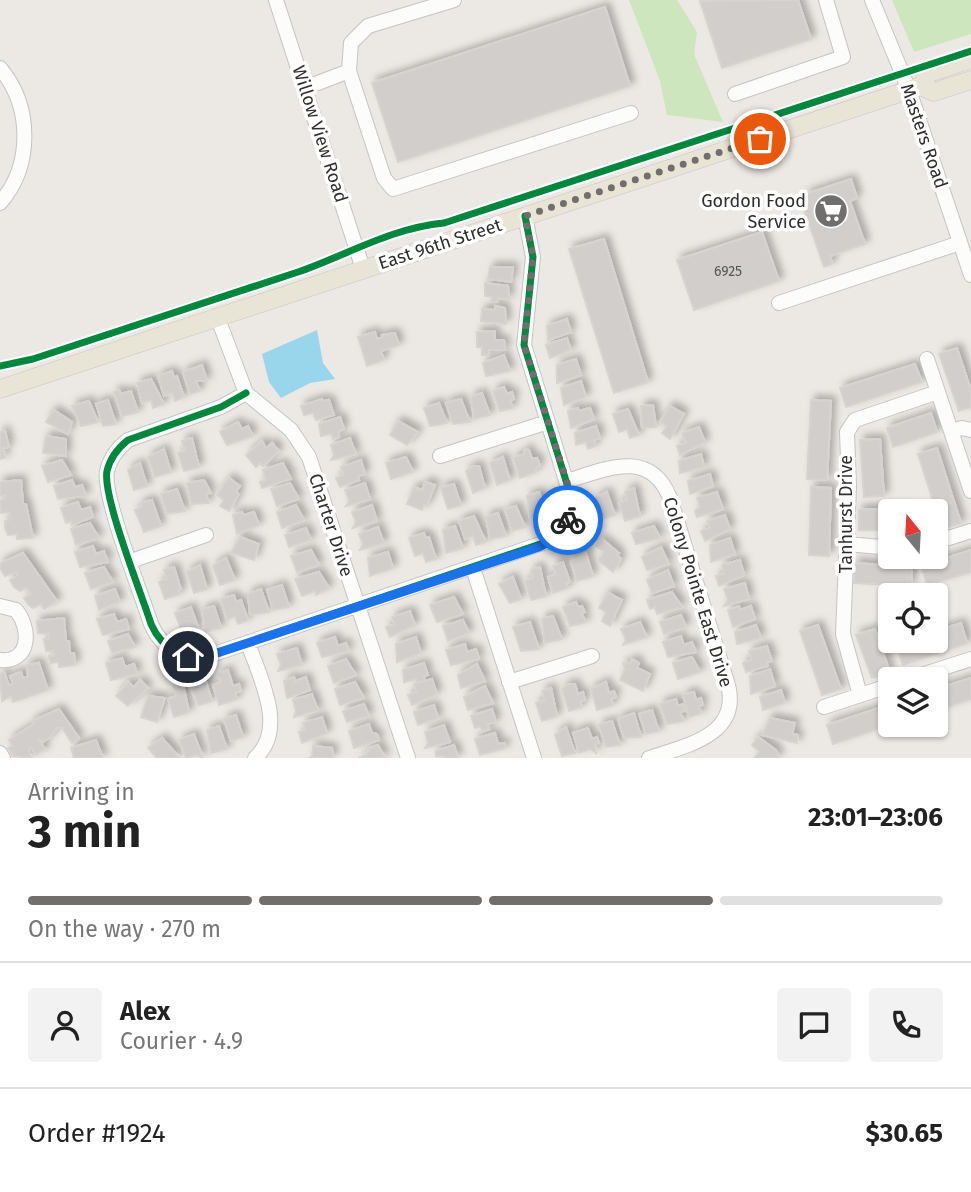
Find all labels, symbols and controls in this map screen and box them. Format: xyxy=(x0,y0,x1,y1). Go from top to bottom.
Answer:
street label: Willow View Road xyxy=(287,63,353,205)
street label: Masters Road xyxy=(896,81,952,191)
pin xyxy=(730,109,790,169)
icon: bag xyxy=(741,120,779,158)
place label: Gordon Food Service xyxy=(701,190,806,233)
supermarket icon: Gordon Food Service xyxy=(812,192,850,230)
street label: East 96th Street xyxy=(376,214,505,274)
house number: 6925 xyxy=(714,263,742,280)
street label: Tanhurst Drive xyxy=(835,455,857,573)
street label: Charter Drive xyxy=(304,471,358,579)
courier xyxy=(533,485,603,555)
street label: Colony Pointe East Drive xyxy=(659,494,737,690)
north arrow xyxy=(878,499,948,569)
map controls xyxy=(878,499,948,737)
icon: bike xyxy=(549,501,587,539)
button: locate xyxy=(878,583,948,653)
pin xyxy=(158,627,218,687)
icon: home xyxy=(169,638,207,676)
button: layers xyxy=(878,667,948,737)
text: Arriving in xyxy=(28,778,135,806)
text: 23:01–23:06 xyxy=(808,802,943,833)
text: 3 min xyxy=(28,804,141,859)
text: On the way · 270 m xyxy=(28,915,221,943)
button: person xyxy=(28,988,102,1062)
button: chat xyxy=(777,988,851,1062)
button: phone xyxy=(869,988,943,1062)
text: Alex xyxy=(120,996,170,1027)
text: Courier · 4.9 xyxy=(120,1027,243,1055)
text: Order #1924 xyxy=(28,1118,166,1149)
text: $30.65 xyxy=(866,1118,943,1149)

